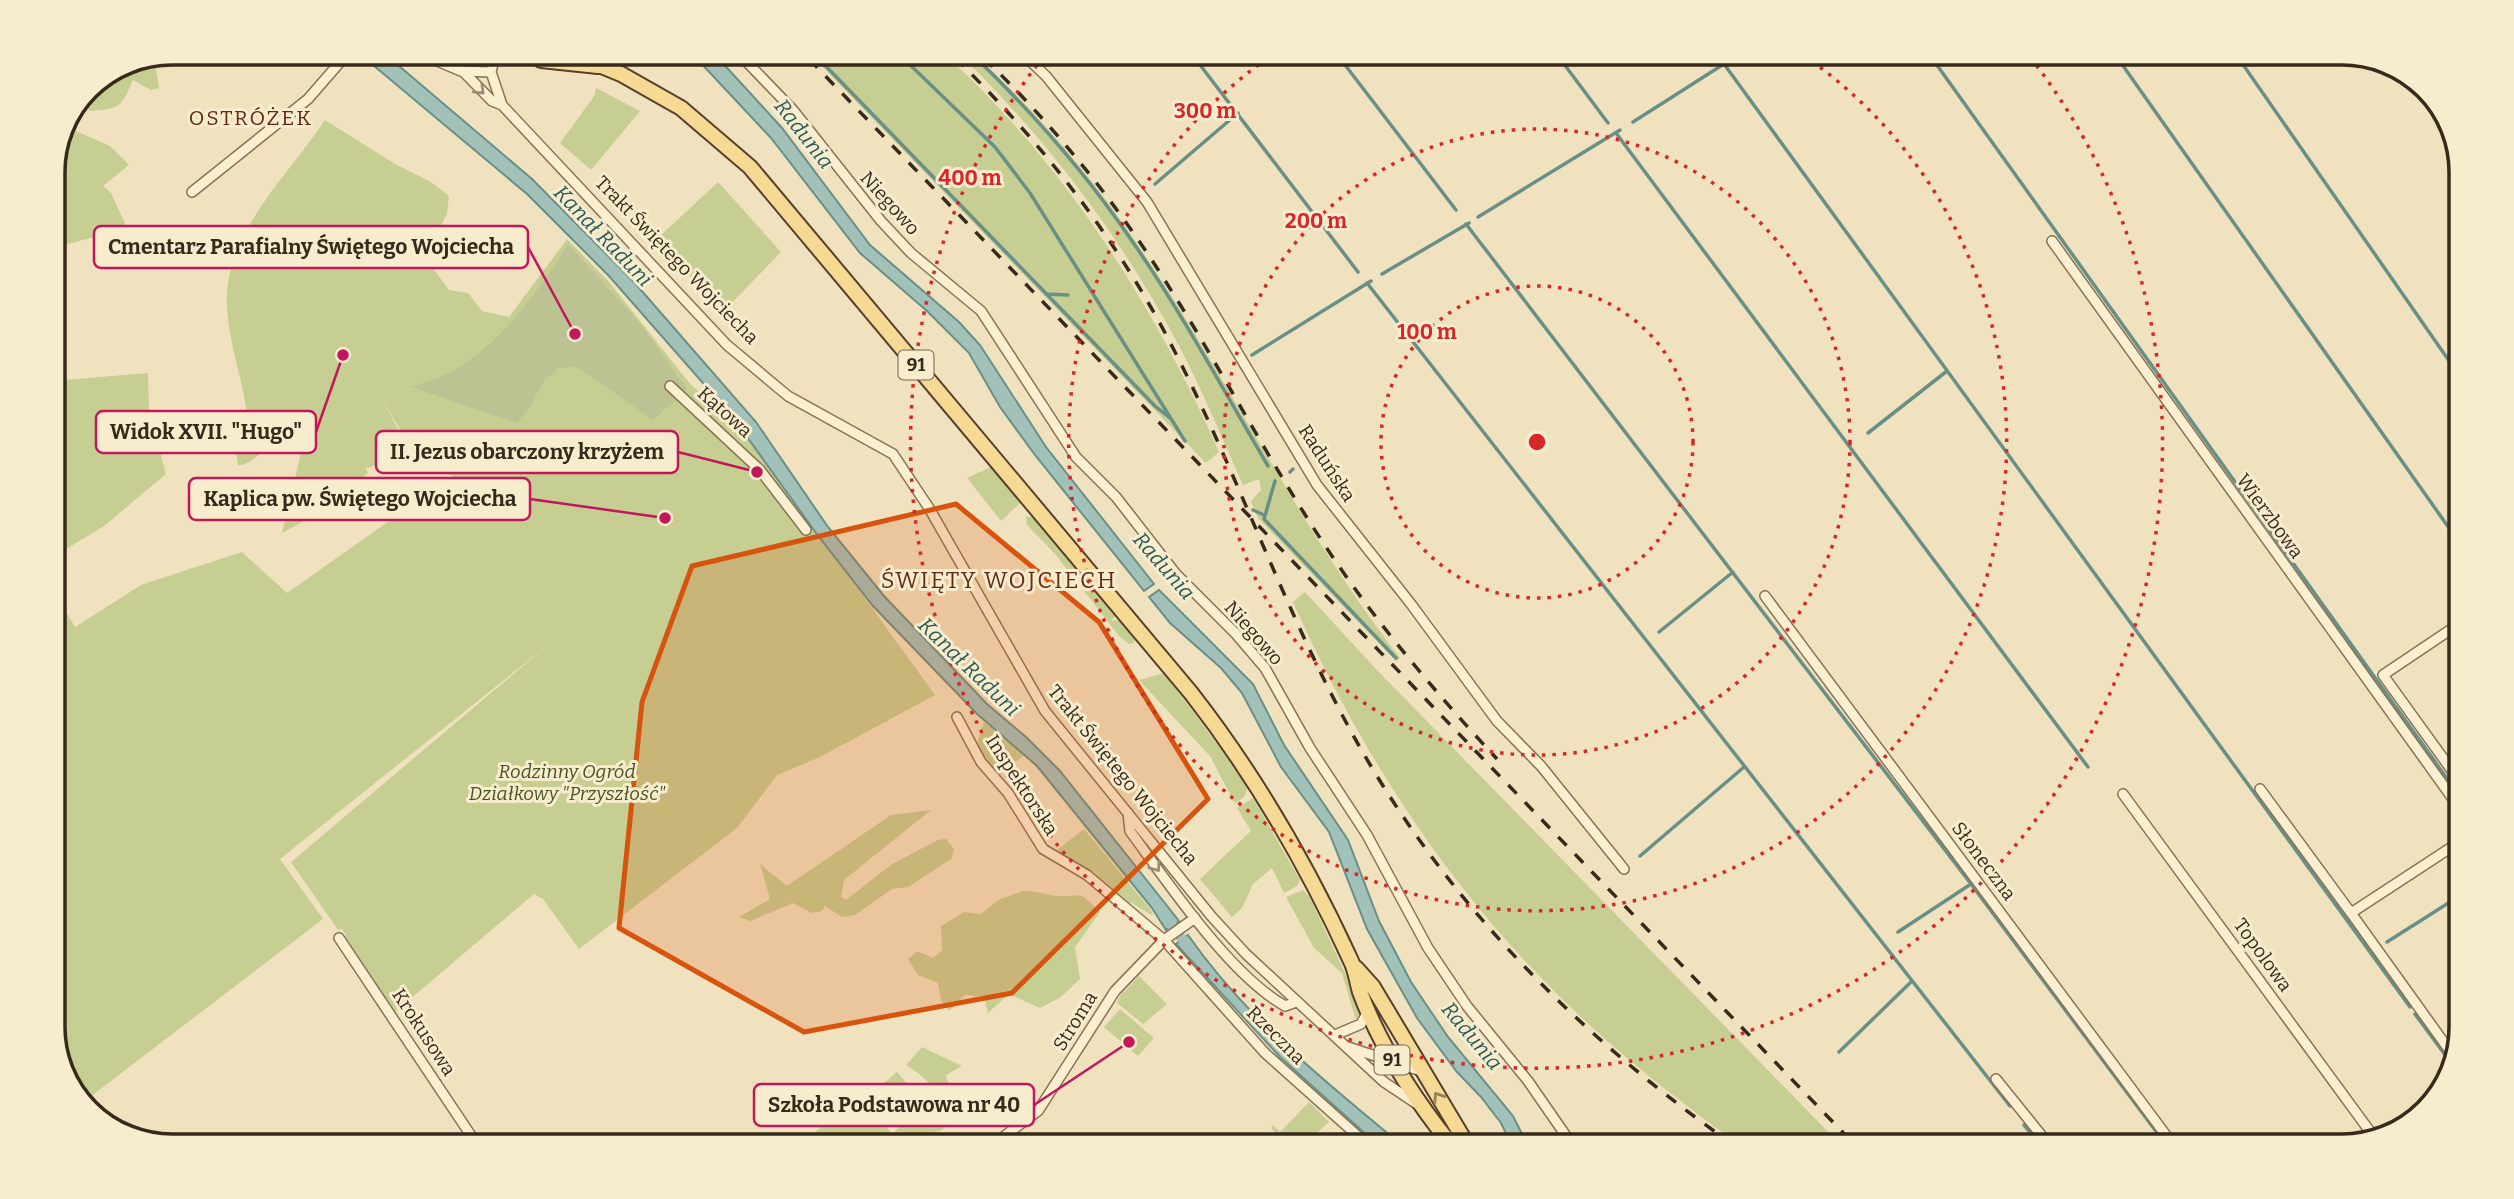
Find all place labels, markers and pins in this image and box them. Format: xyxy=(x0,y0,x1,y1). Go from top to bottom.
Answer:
callout: Cmentarz Parafialny Świętego Wojciecha xyxy=(94,226,528,268)
callout: Widok XVII. "Hugo" xyxy=(96,411,316,453)
centre of rings xyxy=(1525,430,1549,454)
callout: II. Jezus obarczony krzyżem xyxy=(376,431,678,473)
callout: Kaplica pw. Świętego Wojciecha xyxy=(189,478,530,520)
callout: Szkoła Podstawowa nr 40 xyxy=(754,1084,1034,1126)

